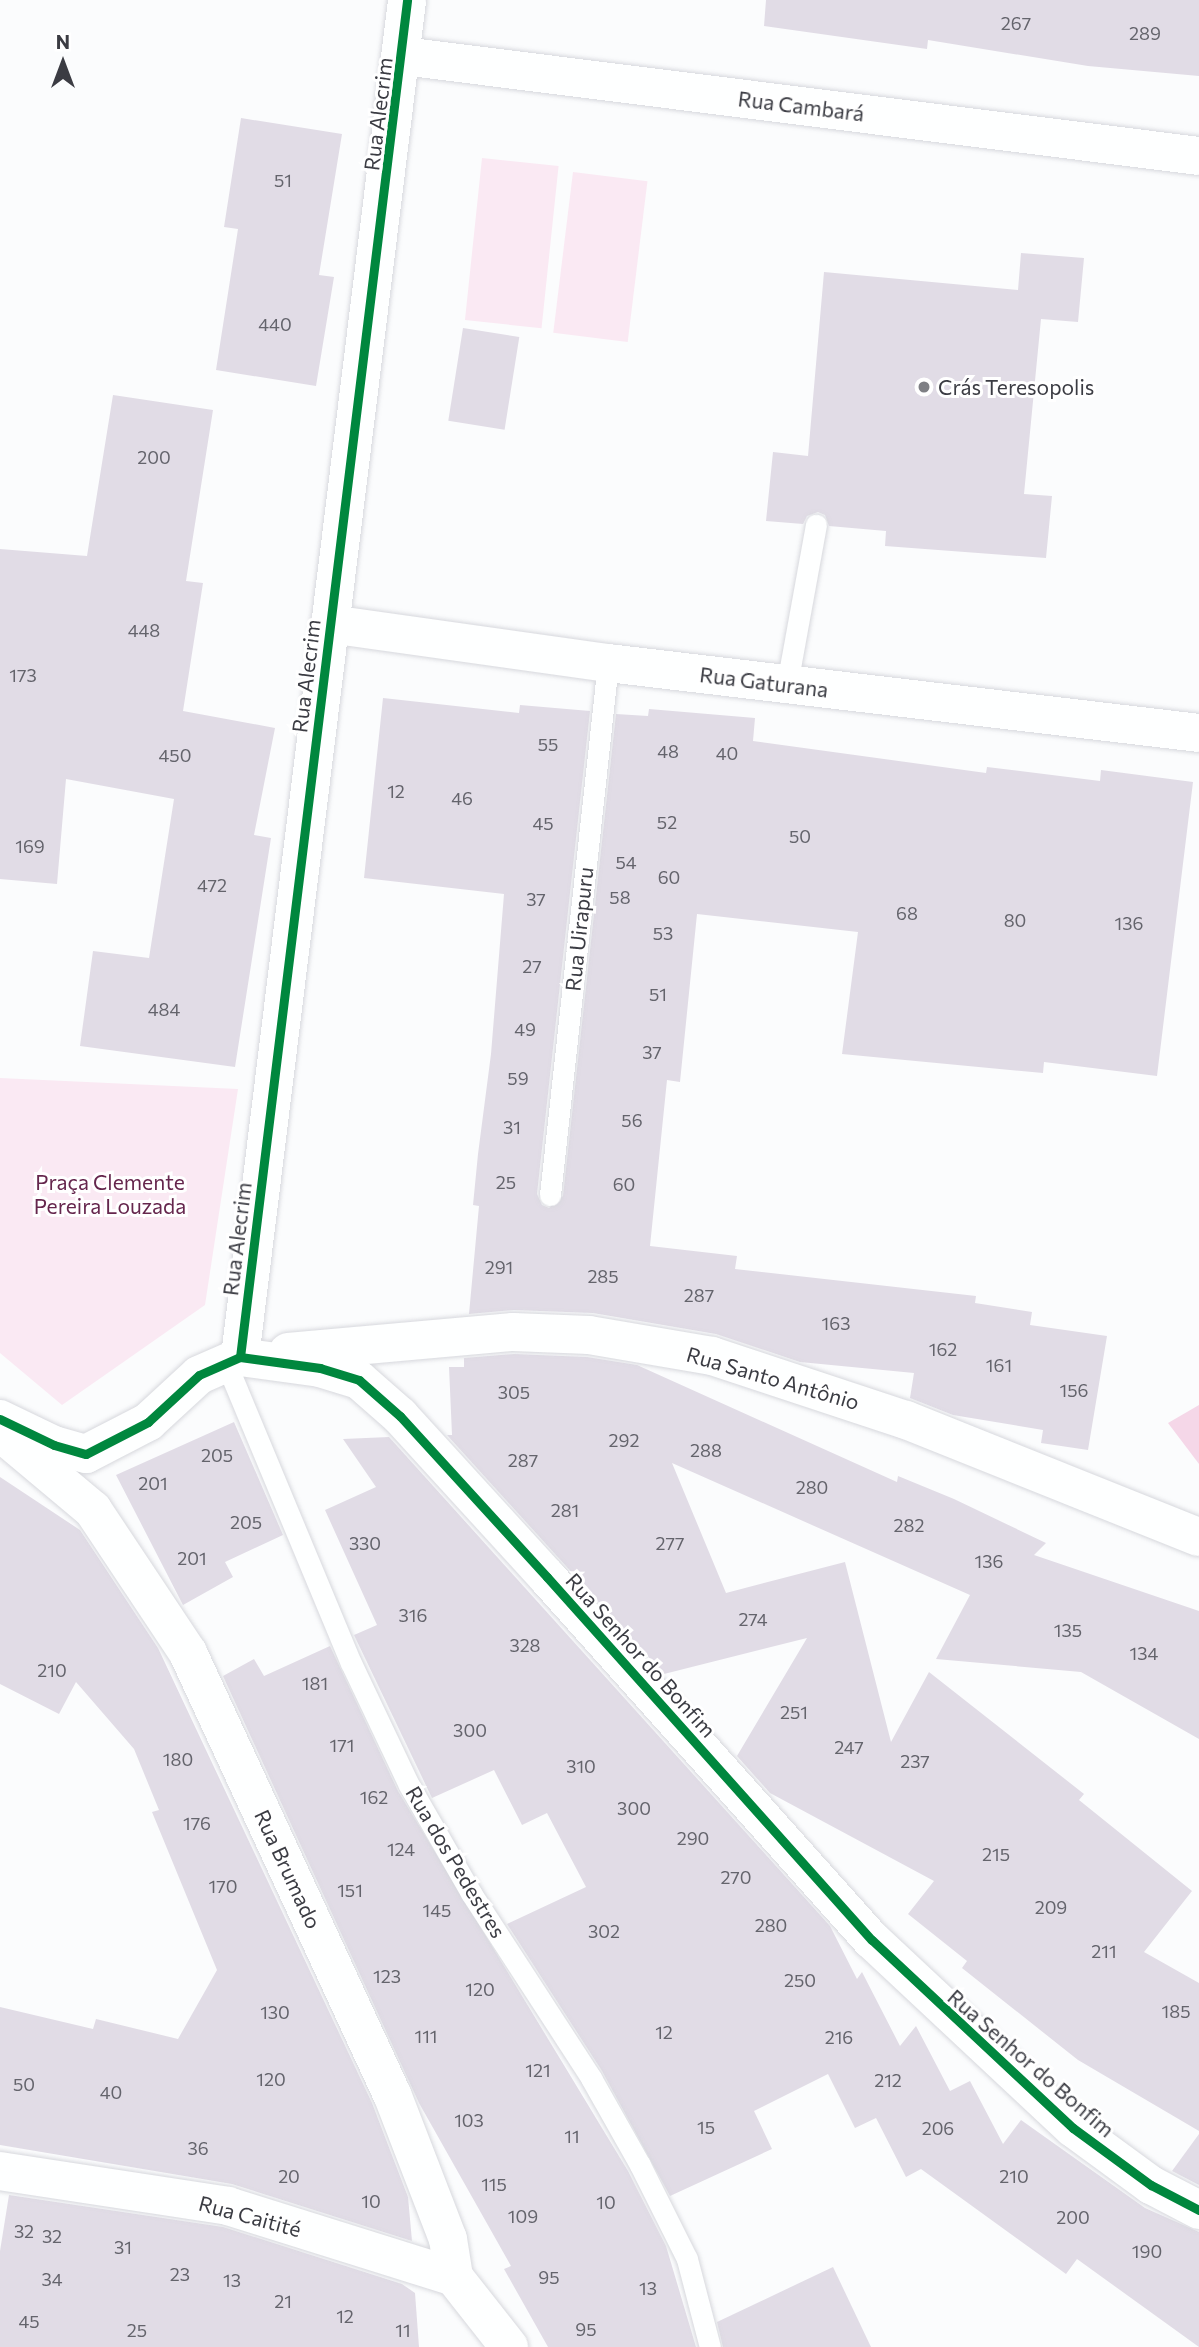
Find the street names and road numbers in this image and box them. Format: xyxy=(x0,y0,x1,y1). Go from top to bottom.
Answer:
street label: Rua Alecrim xyxy=(359,56,397,172)
street label: Rua Cambará xyxy=(737,86,865,126)
street label: Rua Alecrim xyxy=(287,618,325,734)
street label: Rua Gaturana xyxy=(698,662,830,702)
street label: Rua Uirapuru xyxy=(560,866,598,992)
street label: Rua Alecrim xyxy=(218,1181,256,1297)
street label: Rua Santo Antônio xyxy=(684,1341,862,1415)
street label: Rua Senhor do Bonfim xyxy=(561,1568,721,1742)
street label: Rua dos Pedestres xyxy=(401,1782,511,1942)
street label: Rua Brumado xyxy=(249,1806,327,1932)
street label: Rua Senhor do Bonfim xyxy=(943,1984,1119,2142)
street label: Rua Caitité xyxy=(196,2190,304,2242)

